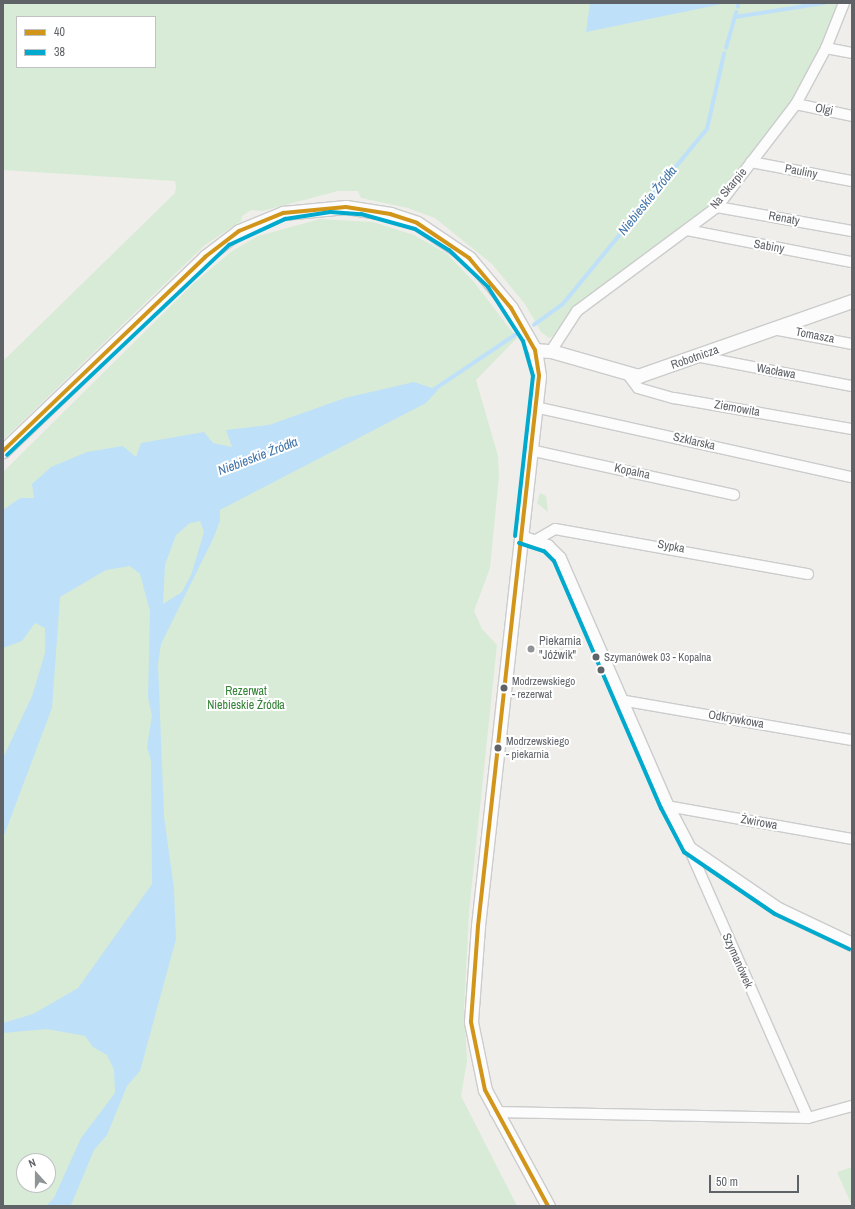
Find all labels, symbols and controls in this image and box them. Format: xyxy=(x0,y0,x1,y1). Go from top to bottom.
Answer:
legend xyxy=(16,16,156,68)
text: 40 xyxy=(54,24,65,40)
text: 38 xyxy=(54,44,65,60)
street label: Olgi xyxy=(814,101,834,119)
street label: Pauliny xyxy=(784,162,818,182)
water label: Niebieskie Źródła xyxy=(615,163,681,239)
street label: Na Skarpie xyxy=(708,166,750,212)
street label: Renaty xyxy=(767,209,801,229)
street label: Sabiny xyxy=(753,237,785,257)
street label: Tomasza xyxy=(794,325,836,347)
street label: Robotnicza xyxy=(669,343,721,373)
street label: Wacława xyxy=(755,361,797,383)
street label: Ziemowita xyxy=(713,398,761,420)
street label: Szklarska xyxy=(672,430,716,454)
water label: Niebieskie Źródła xyxy=(216,435,300,479)
street label: Kopalna xyxy=(613,461,651,483)
street label: Sypka xyxy=(656,537,686,557)
place label: Piekarnia "Jóźwik" xyxy=(539,635,581,663)
marker: Piekarnia "Jóźwik" xyxy=(526,644,536,654)
place label: Szymanówek 03 - Kopalna xyxy=(604,650,711,664)
marker: Szymanówek 03 - Kopalna xyxy=(591,652,601,662)
unlabelled marker xyxy=(596,665,606,675)
place label: Modrzewskiego - rezerwat xyxy=(512,675,575,701)
marker: Modrzewskiego - rezerwat xyxy=(499,683,509,693)
park label: Rezerwat Niebieskie Źródła xyxy=(207,685,285,713)
street label: Odkrywkowa xyxy=(707,708,765,732)
place label: Modrzewskiego - piekarnia xyxy=(506,735,569,761)
marker: Modrzewskiego - piekarnia xyxy=(493,743,503,753)
street label: Żwirowa xyxy=(739,813,779,833)
street label: Szymanówek xyxy=(719,931,755,991)
north arrow xyxy=(16,1153,56,1193)
text: N xyxy=(27,1155,38,1170)
scale bar xyxy=(711,1167,801,1193)
text: 50 m xyxy=(716,1174,738,1190)

